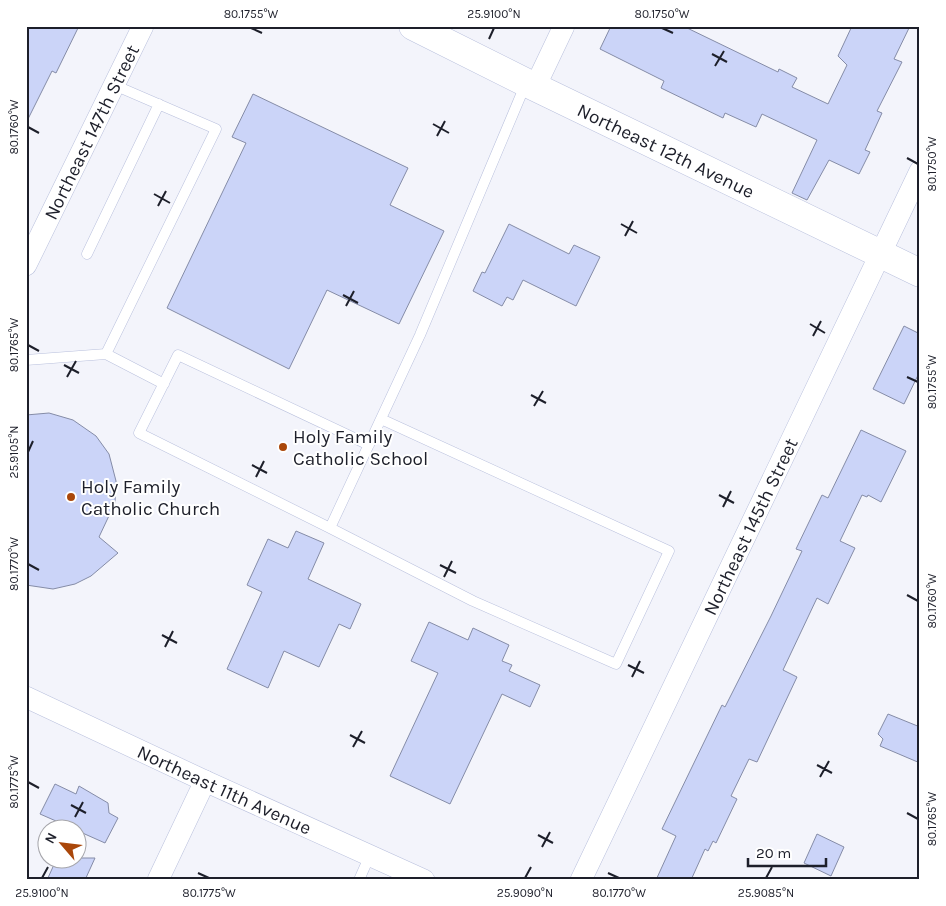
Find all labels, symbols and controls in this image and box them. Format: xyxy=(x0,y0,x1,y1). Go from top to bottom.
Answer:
text: 80.1755°W xyxy=(224,7,279,21)
text: 25.9100°N xyxy=(467,7,521,21)
text: 80.1750°W xyxy=(635,7,690,21)
street label: Northeast 147th Street xyxy=(40,41,144,224)
text: 80.1760°W xyxy=(7,99,21,155)
street label: Northeast 12th Avenue xyxy=(574,99,758,203)
text: 80.1750°W xyxy=(925,136,939,191)
text: 80.1765°W xyxy=(7,317,21,372)
text: 80.1755°W xyxy=(925,354,939,409)
text: 25.9105°N xyxy=(7,426,21,479)
place label: Holy Family Catholic School xyxy=(293,426,428,470)
street label: Northeast 145th Street xyxy=(699,435,803,619)
marker: Holy Family Catholic School xyxy=(277,441,289,453)
place label: Holy Family Catholic Church xyxy=(81,476,220,520)
marker: Holy Family Catholic Church xyxy=(65,491,77,503)
text: 80.1770°W xyxy=(7,537,21,591)
text: 80.1760°W xyxy=(925,573,939,629)
street label: Northeast 11th Avenue xyxy=(134,741,315,840)
text: 80.1775°W xyxy=(7,755,21,809)
text: 80.1765°W xyxy=(925,791,939,846)
north arrow xyxy=(38,818,88,868)
text: N xyxy=(41,830,61,847)
scale bar xyxy=(748,836,826,868)
text: 20 m xyxy=(756,844,791,862)
text: 25.9100°N xyxy=(15,886,69,900)
text: 80.1775°W xyxy=(182,886,236,900)
text: 25.9090°N xyxy=(497,886,553,900)
text: 80.1770°W xyxy=(592,886,646,900)
text: 25.9085°N xyxy=(738,886,794,900)

